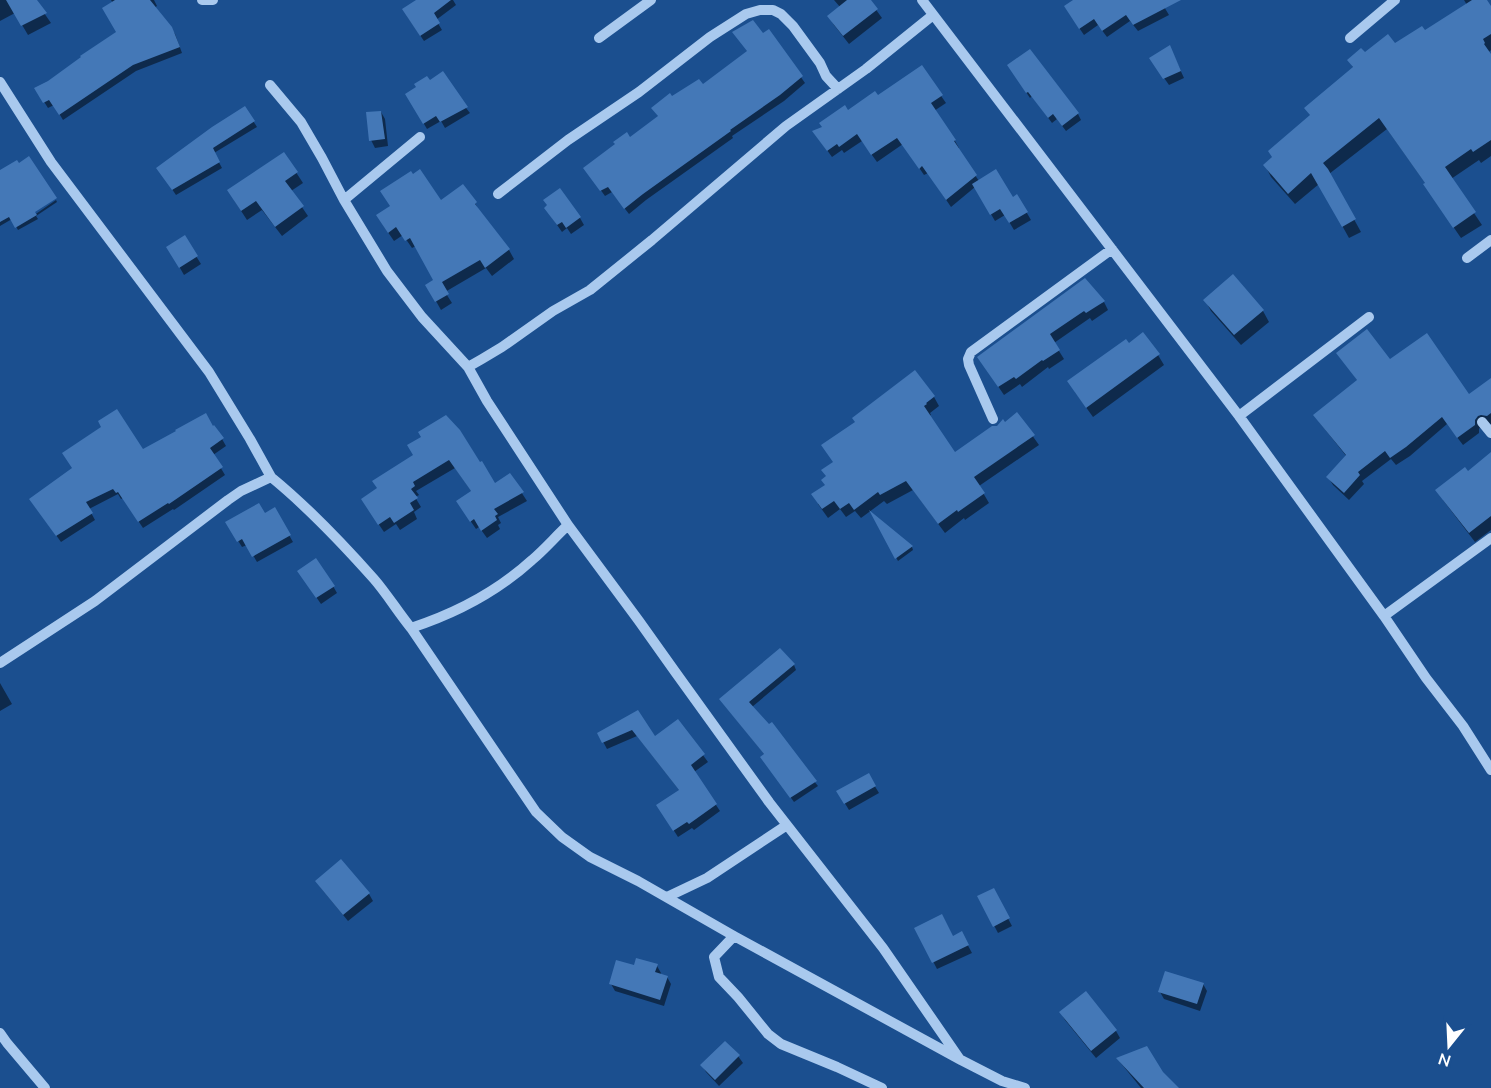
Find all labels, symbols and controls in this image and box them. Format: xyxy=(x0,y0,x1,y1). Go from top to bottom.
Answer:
north arrow xyxy=(1419,1016,1479,1076)
text: N xyxy=(1436,1049,1453,1072)

